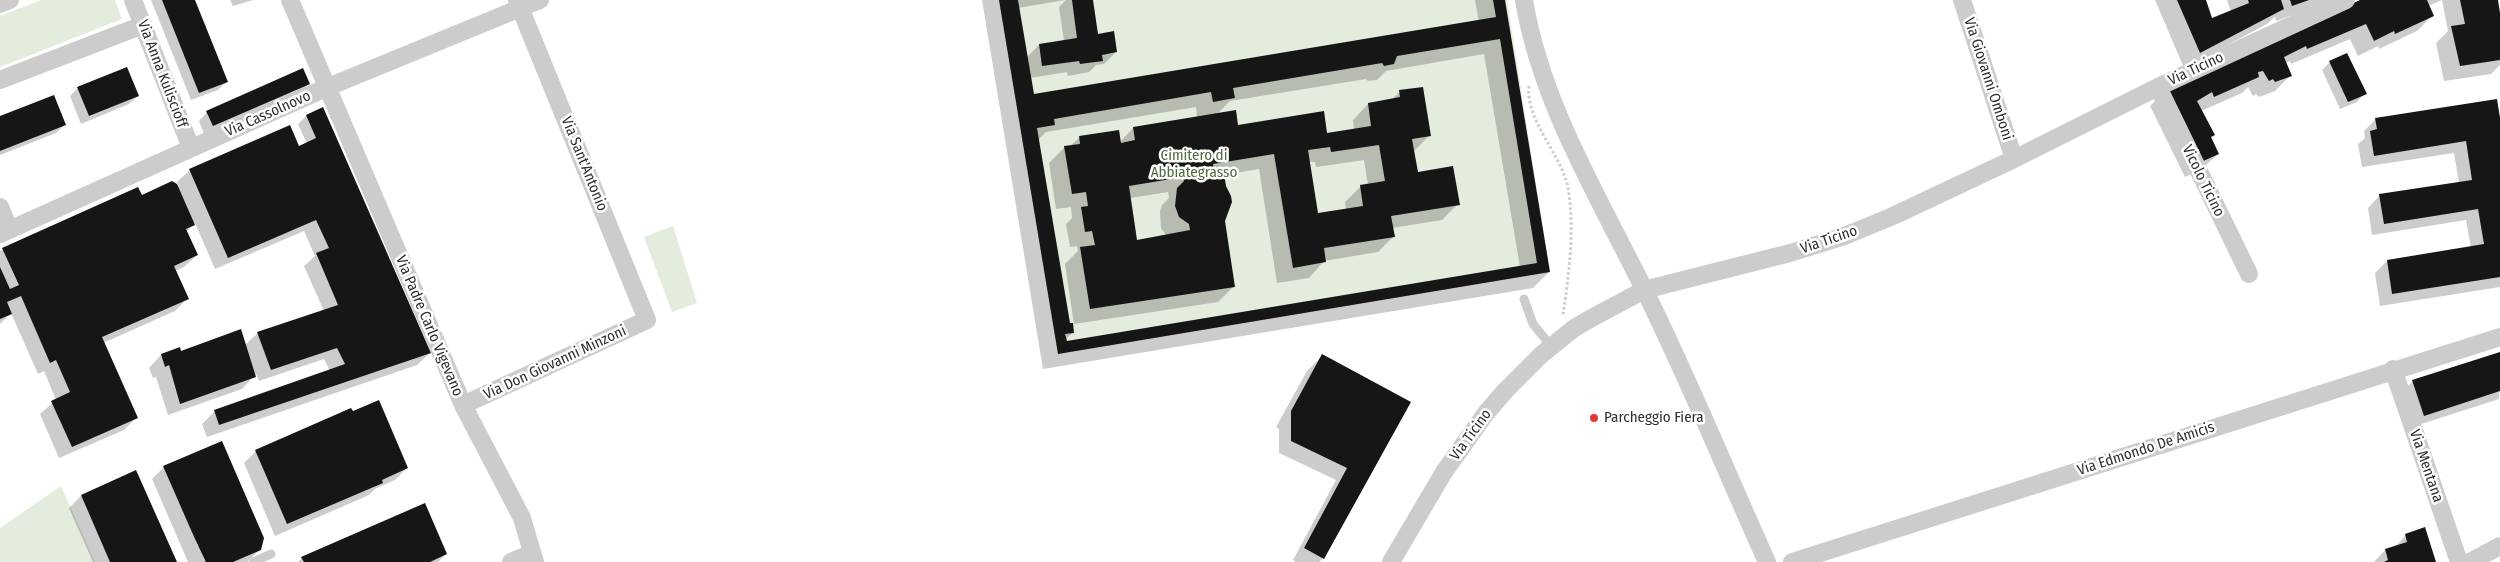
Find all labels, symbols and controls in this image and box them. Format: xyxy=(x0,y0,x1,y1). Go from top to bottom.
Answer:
street label: Via Giovanni Omboni xyxy=(1960,15,2016,143)
street label: Via Anna Kuliscioff xyxy=(133,18,191,130)
street label: Via Ticino xyxy=(2165,48,2227,90)
street label: Via Cassolnovo xyxy=(222,87,314,141)
street label: Via Sant'Antonio xyxy=(557,114,611,214)
street label: Vicolo Ticino xyxy=(2178,142,2228,220)
park label: Cimitero di Abbiategrasso xyxy=(1151,147,1237,182)
street label: Via Ticino xyxy=(1798,222,1860,258)
street label: Via Padre Carlo Vigevano xyxy=(391,253,467,399)
street label: Via Don Giovanni Minzoni xyxy=(481,322,629,404)
street label: Via Ticino xyxy=(1446,406,1496,464)
place label: Parcheggio Fiera xyxy=(1604,409,1704,427)
marker: Parcheggio Fiera xyxy=(1588,412,1600,424)
street label: Via Edmondo De Amicis xyxy=(2075,418,2217,480)
street label: Via Mentana xyxy=(2405,427,2447,505)

